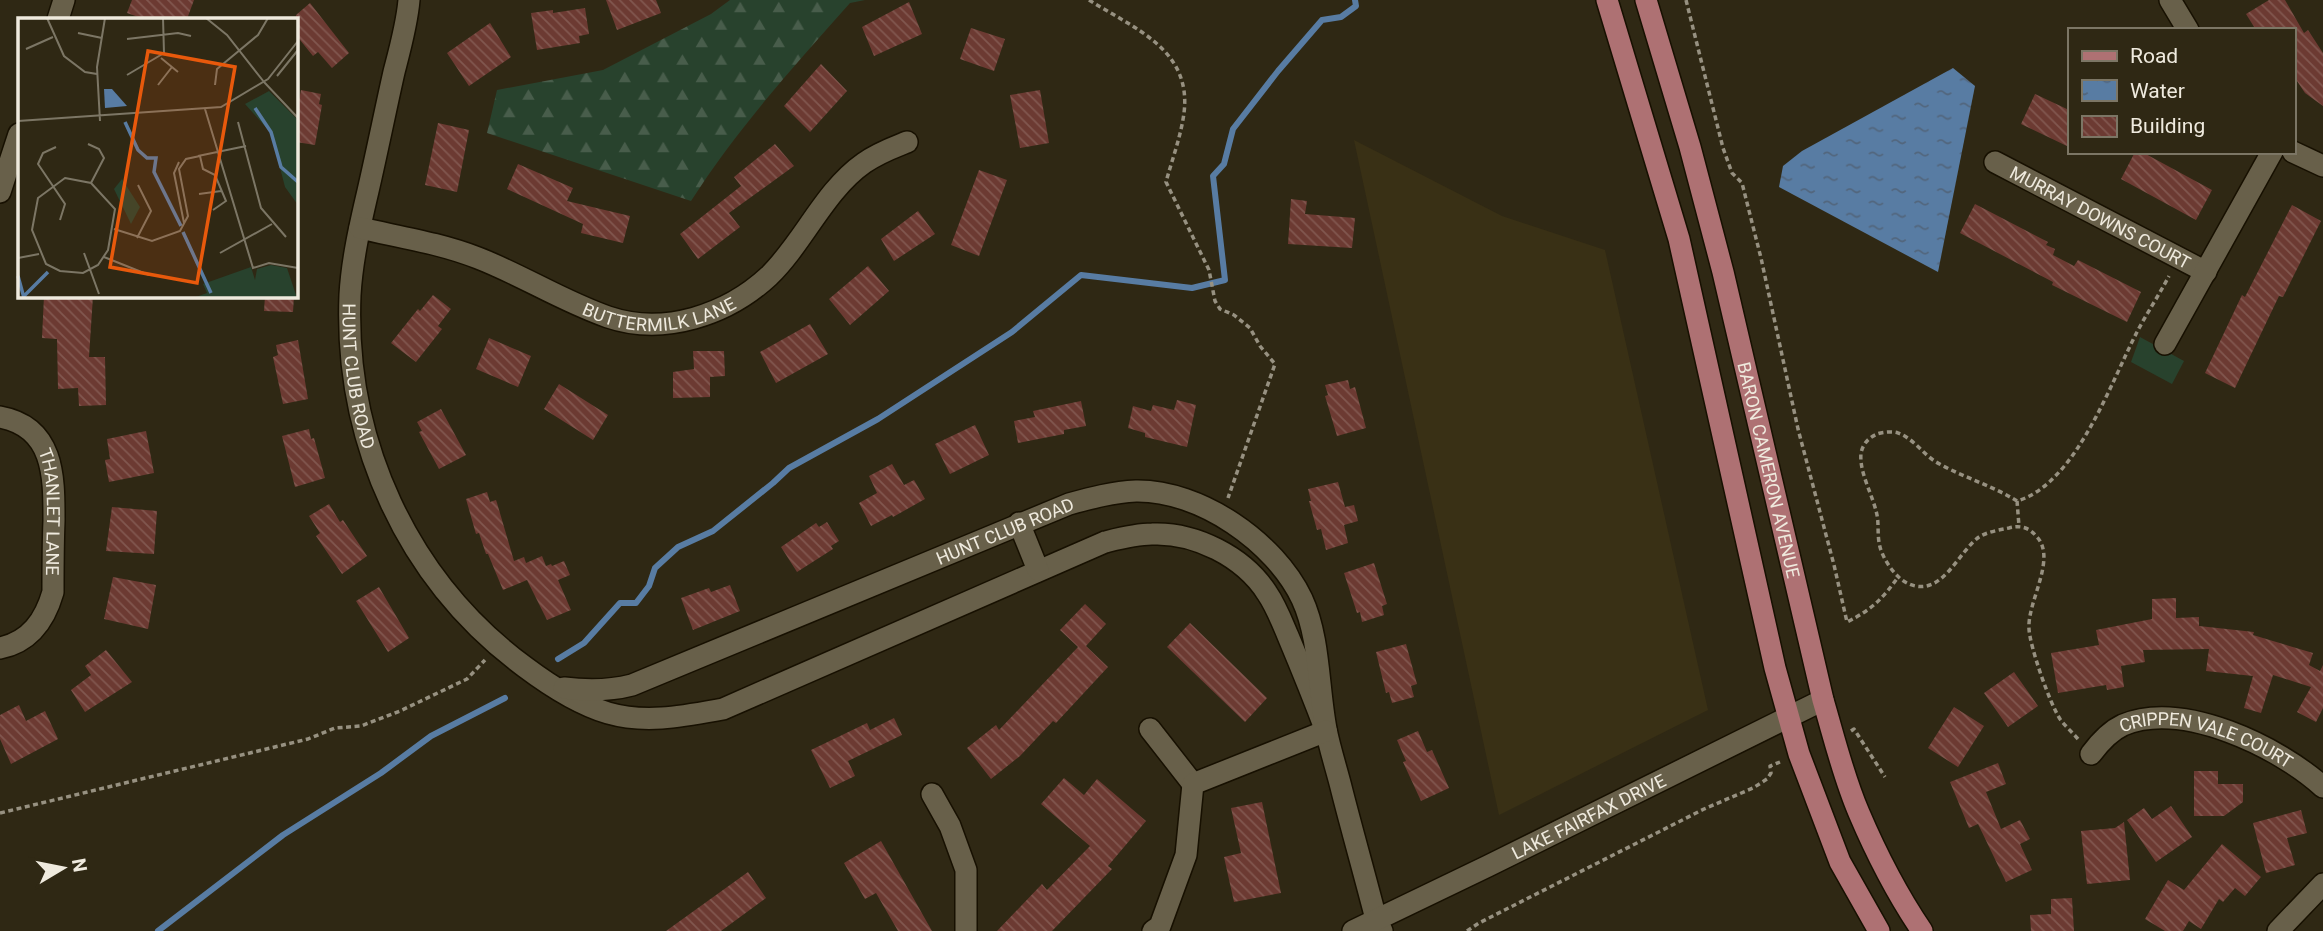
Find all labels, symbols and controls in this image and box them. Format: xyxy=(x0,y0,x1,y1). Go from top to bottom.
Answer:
inset map xyxy=(18,18,298,298)
legend xyxy=(2068,28,2295,154)
text: Road xyxy=(2130,44,2178,68)
text: Water xyxy=(2130,79,2185,103)
text: Building xyxy=(2130,114,2205,138)
street label: MURRAY DOWNS COURT xyxy=(2007,161,2195,273)
street label: BUTTERMILK LANE xyxy=(580,292,739,335)
street label: HUNT CLUB ROAD xyxy=(339,303,380,451)
street label: BARON CAMERON AVENUE xyxy=(1734,360,1805,580)
street label: THANLET LANE xyxy=(35,445,65,576)
street label: HUNT CLUB ROAD xyxy=(933,493,1077,568)
street label: CRIPPEN VALE COURT xyxy=(2116,707,2297,772)
street label: LAKE FAIRFAX DRIVE xyxy=(1508,769,1669,863)
north arrow xyxy=(28,833,98,903)
text: N xyxy=(67,857,92,874)

